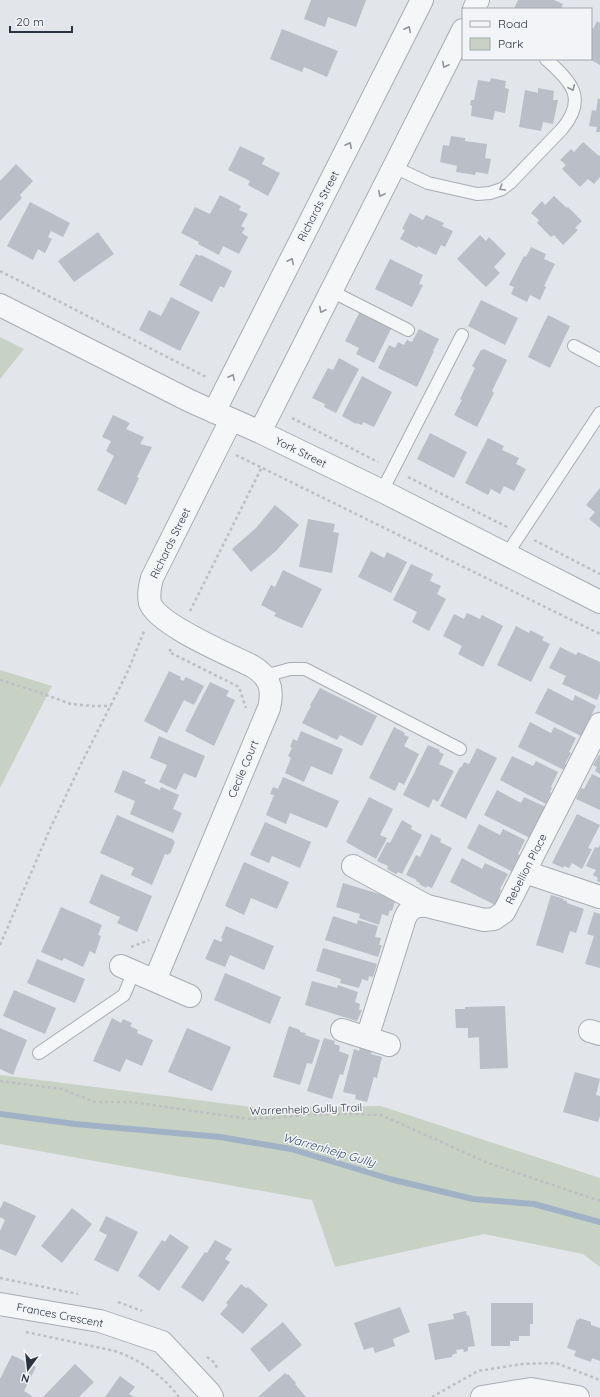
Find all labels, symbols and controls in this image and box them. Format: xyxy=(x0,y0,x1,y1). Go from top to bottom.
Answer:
scale bar xyxy=(10,8,72,34)
legend xyxy=(462,8,592,60)
text: 20 m xyxy=(16,14,44,29)
text: Road xyxy=(498,16,528,31)
one-way arrow xyxy=(403,26,411,33)
text: Park xyxy=(498,36,523,51)
one-way arrow xyxy=(443,61,450,69)
one-way arrow xyxy=(567,84,575,91)
one-way arrow xyxy=(344,142,352,149)
street label: Richards Street xyxy=(294,168,342,244)
one-way arrow xyxy=(499,184,506,191)
one-way arrow xyxy=(378,190,385,197)
one-way arrow xyxy=(286,258,293,266)
one-way arrow xyxy=(319,305,326,313)
one-way arrow xyxy=(227,374,235,382)
street label: York Street xyxy=(273,434,329,471)
street label: Richards Street xyxy=(147,505,193,581)
street label: Cecile Court xyxy=(225,738,261,800)
street label: Rebellion Place xyxy=(502,831,550,907)
street label: Warrenheip Gully Trail xyxy=(250,1100,362,1118)
water label: Warrenheip Gully xyxy=(281,1129,378,1170)
street label: Frances Crescent xyxy=(16,1300,105,1330)
north arrow xyxy=(8,1349,48,1389)
text: N xyxy=(20,1371,31,1386)

